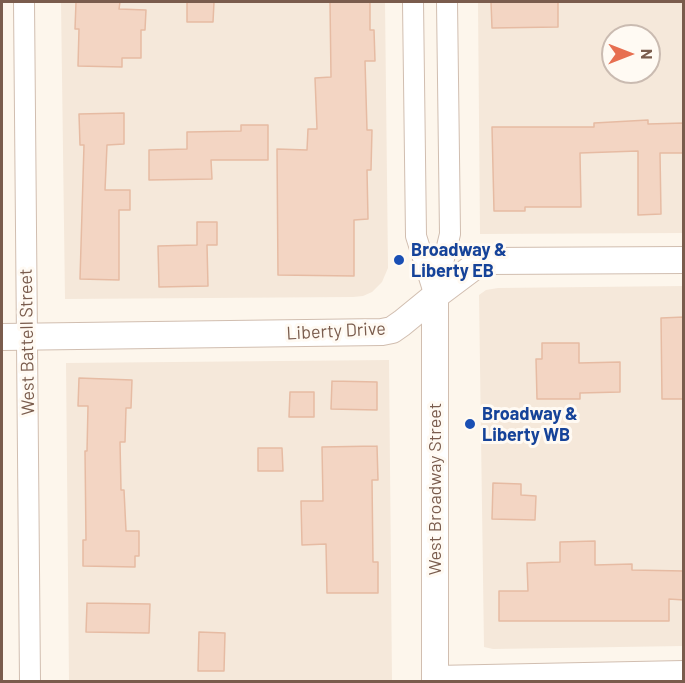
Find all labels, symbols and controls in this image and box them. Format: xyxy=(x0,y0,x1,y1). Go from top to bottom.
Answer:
north arrow xyxy=(601,24,661,84)
text: N xyxy=(638,49,657,59)
place label: Broadway & Liberty EB xyxy=(411,239,507,282)
marker: Broadway & Liberty EB xyxy=(392,253,406,267)
street label: West Battell Street xyxy=(15,268,39,416)
street label: Liberty Drive xyxy=(286,318,386,344)
street label: West Broadway Street xyxy=(424,403,446,575)
place label: Broadway & Liberty WB xyxy=(482,403,578,446)
marker: Broadway & Liberty WB xyxy=(463,417,477,431)

